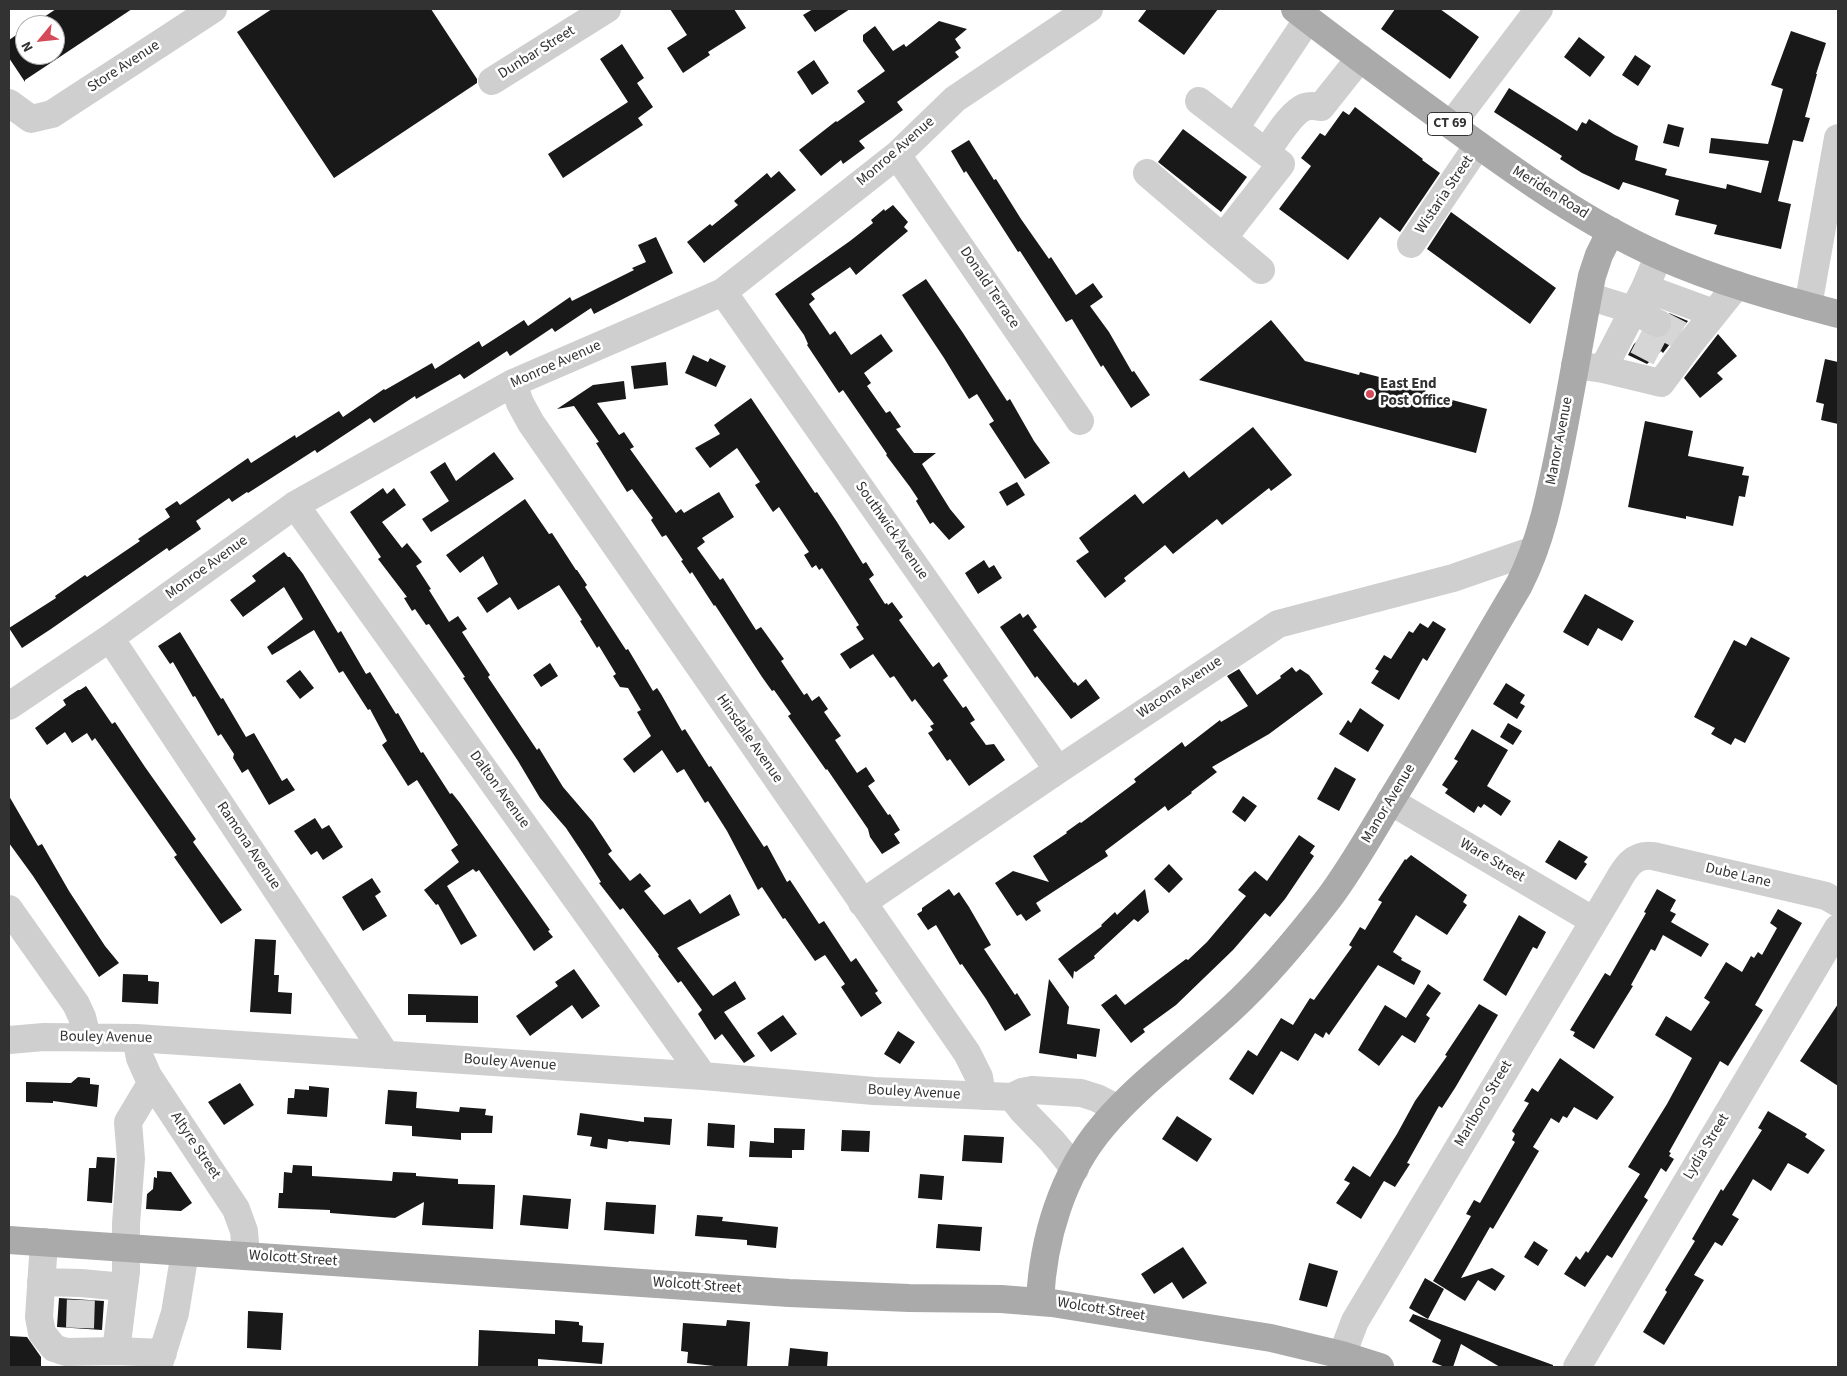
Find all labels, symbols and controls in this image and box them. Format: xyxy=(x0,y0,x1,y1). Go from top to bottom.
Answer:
north arrow xyxy=(15,15,65,65)
street label: Dunbar Street xyxy=(495,22,579,84)
street label: Store Avenue xyxy=(85,37,163,97)
text: N xyxy=(17,38,39,55)
road number: CT 69 xyxy=(1428,112,1472,136)
street label: Monroe Avenue xyxy=(853,113,939,191)
street label: Wistaria Street xyxy=(1412,152,1478,238)
street label: Meriden Road xyxy=(1509,162,1591,224)
street label: Donald Terrace xyxy=(955,244,1023,332)
street label: Monroe Avenue xyxy=(508,337,604,393)
place label: East End Post Office xyxy=(1380,376,1451,411)
marker: East End Post Office xyxy=(1364,388,1376,400)
street label: Manor Avenue xyxy=(1543,395,1577,487)
street label: Southwick Avenue xyxy=(851,479,931,583)
street label: Monroe Avenue xyxy=(162,532,252,604)
street label: Wacona Avenue xyxy=(1134,653,1226,723)
street label: Hinsdale Avenue xyxy=(712,691,786,787)
street label: Dalton Avenue xyxy=(465,748,533,832)
street label: Manor Avenue xyxy=(1358,761,1420,847)
street label: Ramona Avenue xyxy=(212,799,284,893)
street label: Ware Street xyxy=(1456,835,1528,887)
street label: Dube Lane xyxy=(1704,860,1772,892)
street label: Bouley Avenue xyxy=(60,1028,152,1048)
street label: Bouley Avenue xyxy=(463,1051,557,1075)
street label: Marlboro Street xyxy=(1451,1057,1517,1151)
street label: Bouley Avenue xyxy=(867,1082,961,1104)
street label: Altyre Street xyxy=(166,1109,224,1183)
street label: Lydia Street xyxy=(1680,1111,1734,1183)
street label: Wolcott Street xyxy=(248,1247,338,1271)
street label: Wolcott Street xyxy=(652,1274,742,1298)
street label: Wolcott Street xyxy=(1056,1294,1146,1326)

